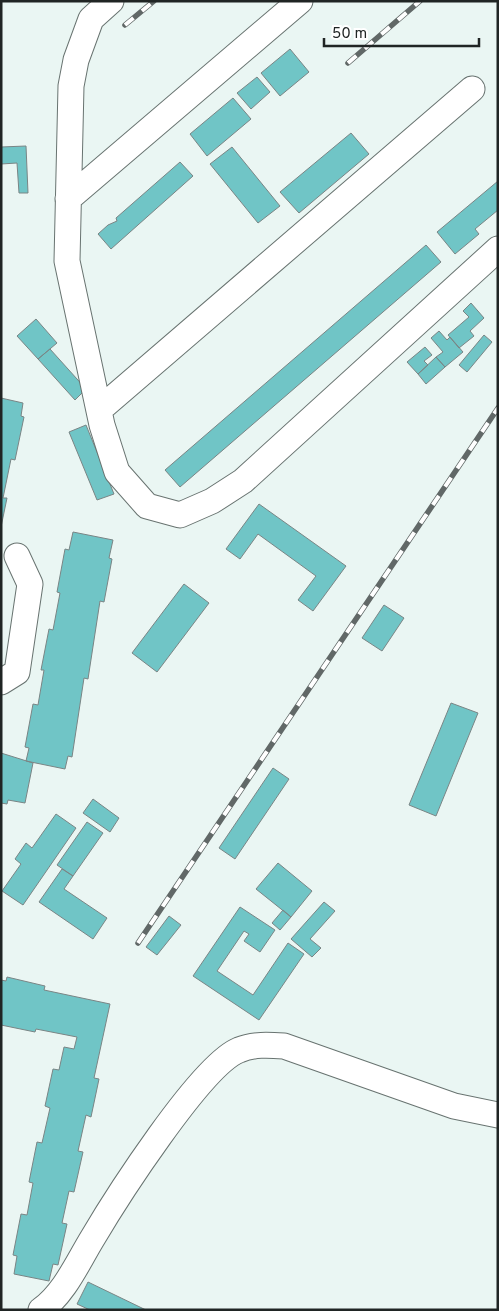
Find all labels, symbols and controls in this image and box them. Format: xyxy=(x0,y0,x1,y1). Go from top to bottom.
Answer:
scale bar xyxy=(324,15,479,47)
text: 50 m xyxy=(332,25,367,44)

